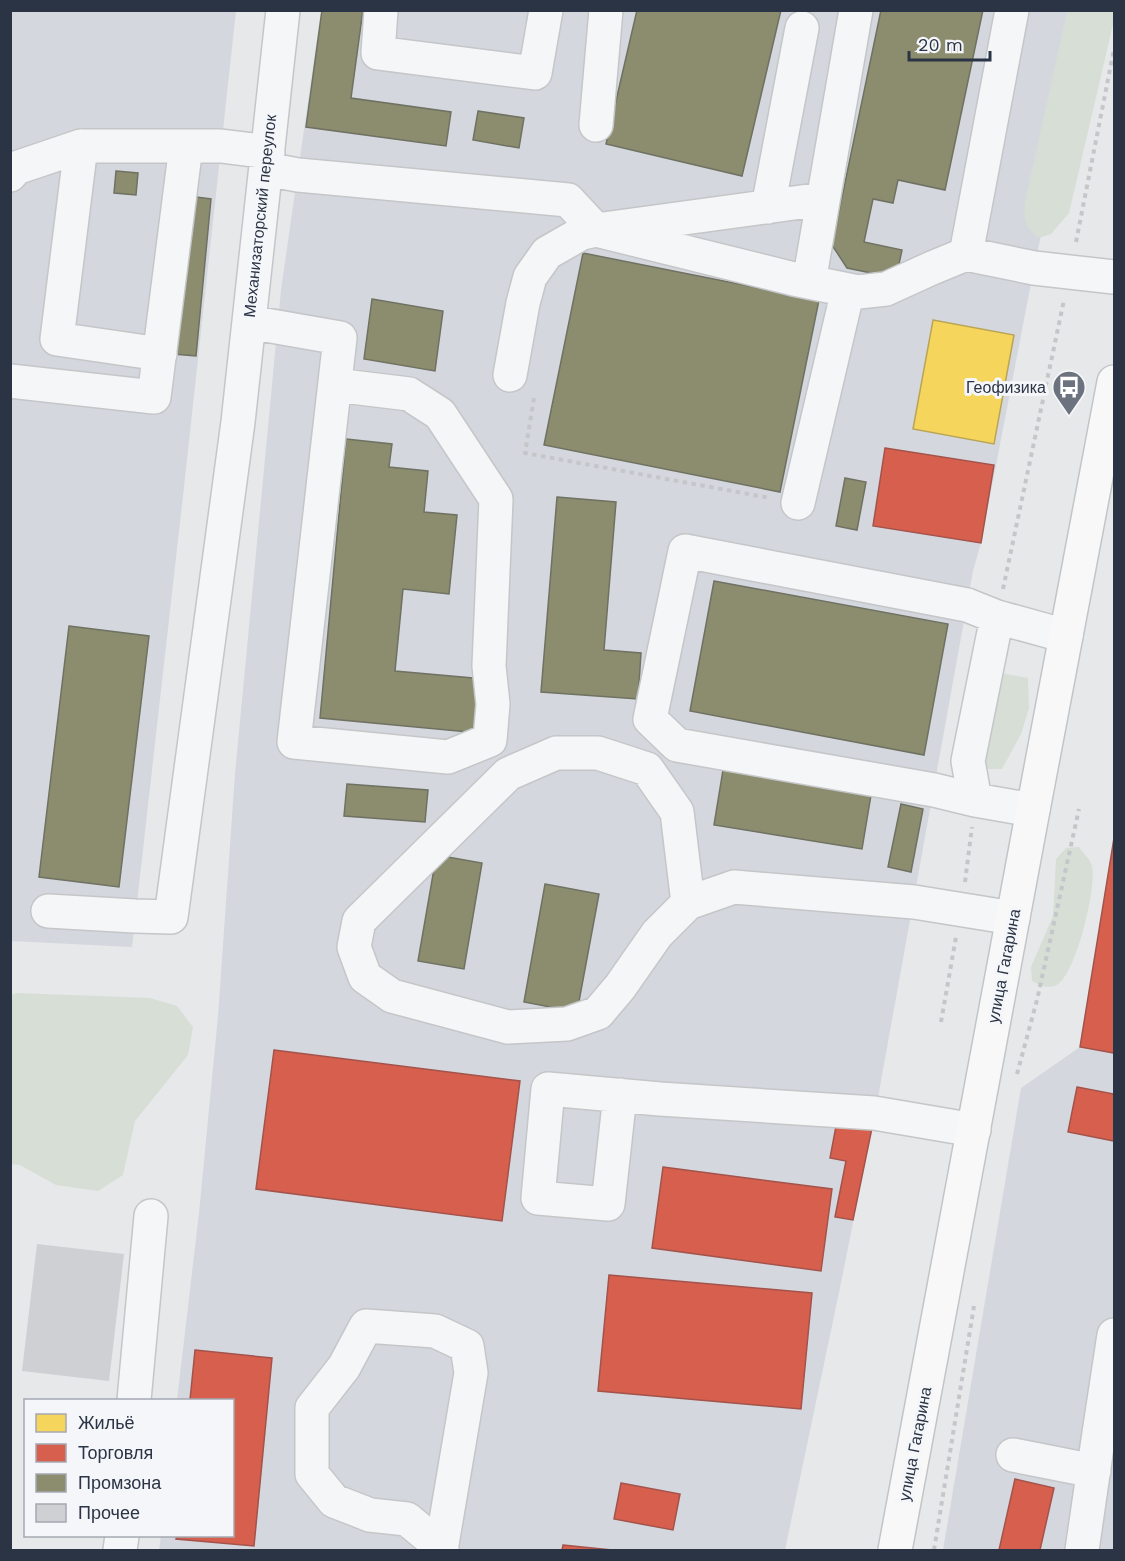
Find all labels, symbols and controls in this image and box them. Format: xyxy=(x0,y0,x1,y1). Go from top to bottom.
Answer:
scale bar xyxy=(909,24,990,62)
text: 20 m xyxy=(918,34,963,55)
street label: Механизаторский переулок xyxy=(240,113,280,318)
bus stop icon: Геофизика xyxy=(1051,369,1087,416)
place label: Геофизика xyxy=(966,378,1046,397)
street label: улица Гагарина xyxy=(984,907,1024,1025)
street label: улица Гагарина xyxy=(895,1385,935,1503)
legend xyxy=(24,1399,234,1537)
text: Жильё xyxy=(78,1412,135,1433)
text: Торговля xyxy=(78,1442,153,1463)
text: Промзона xyxy=(78,1472,162,1493)
text: Прочее xyxy=(78,1502,140,1523)

